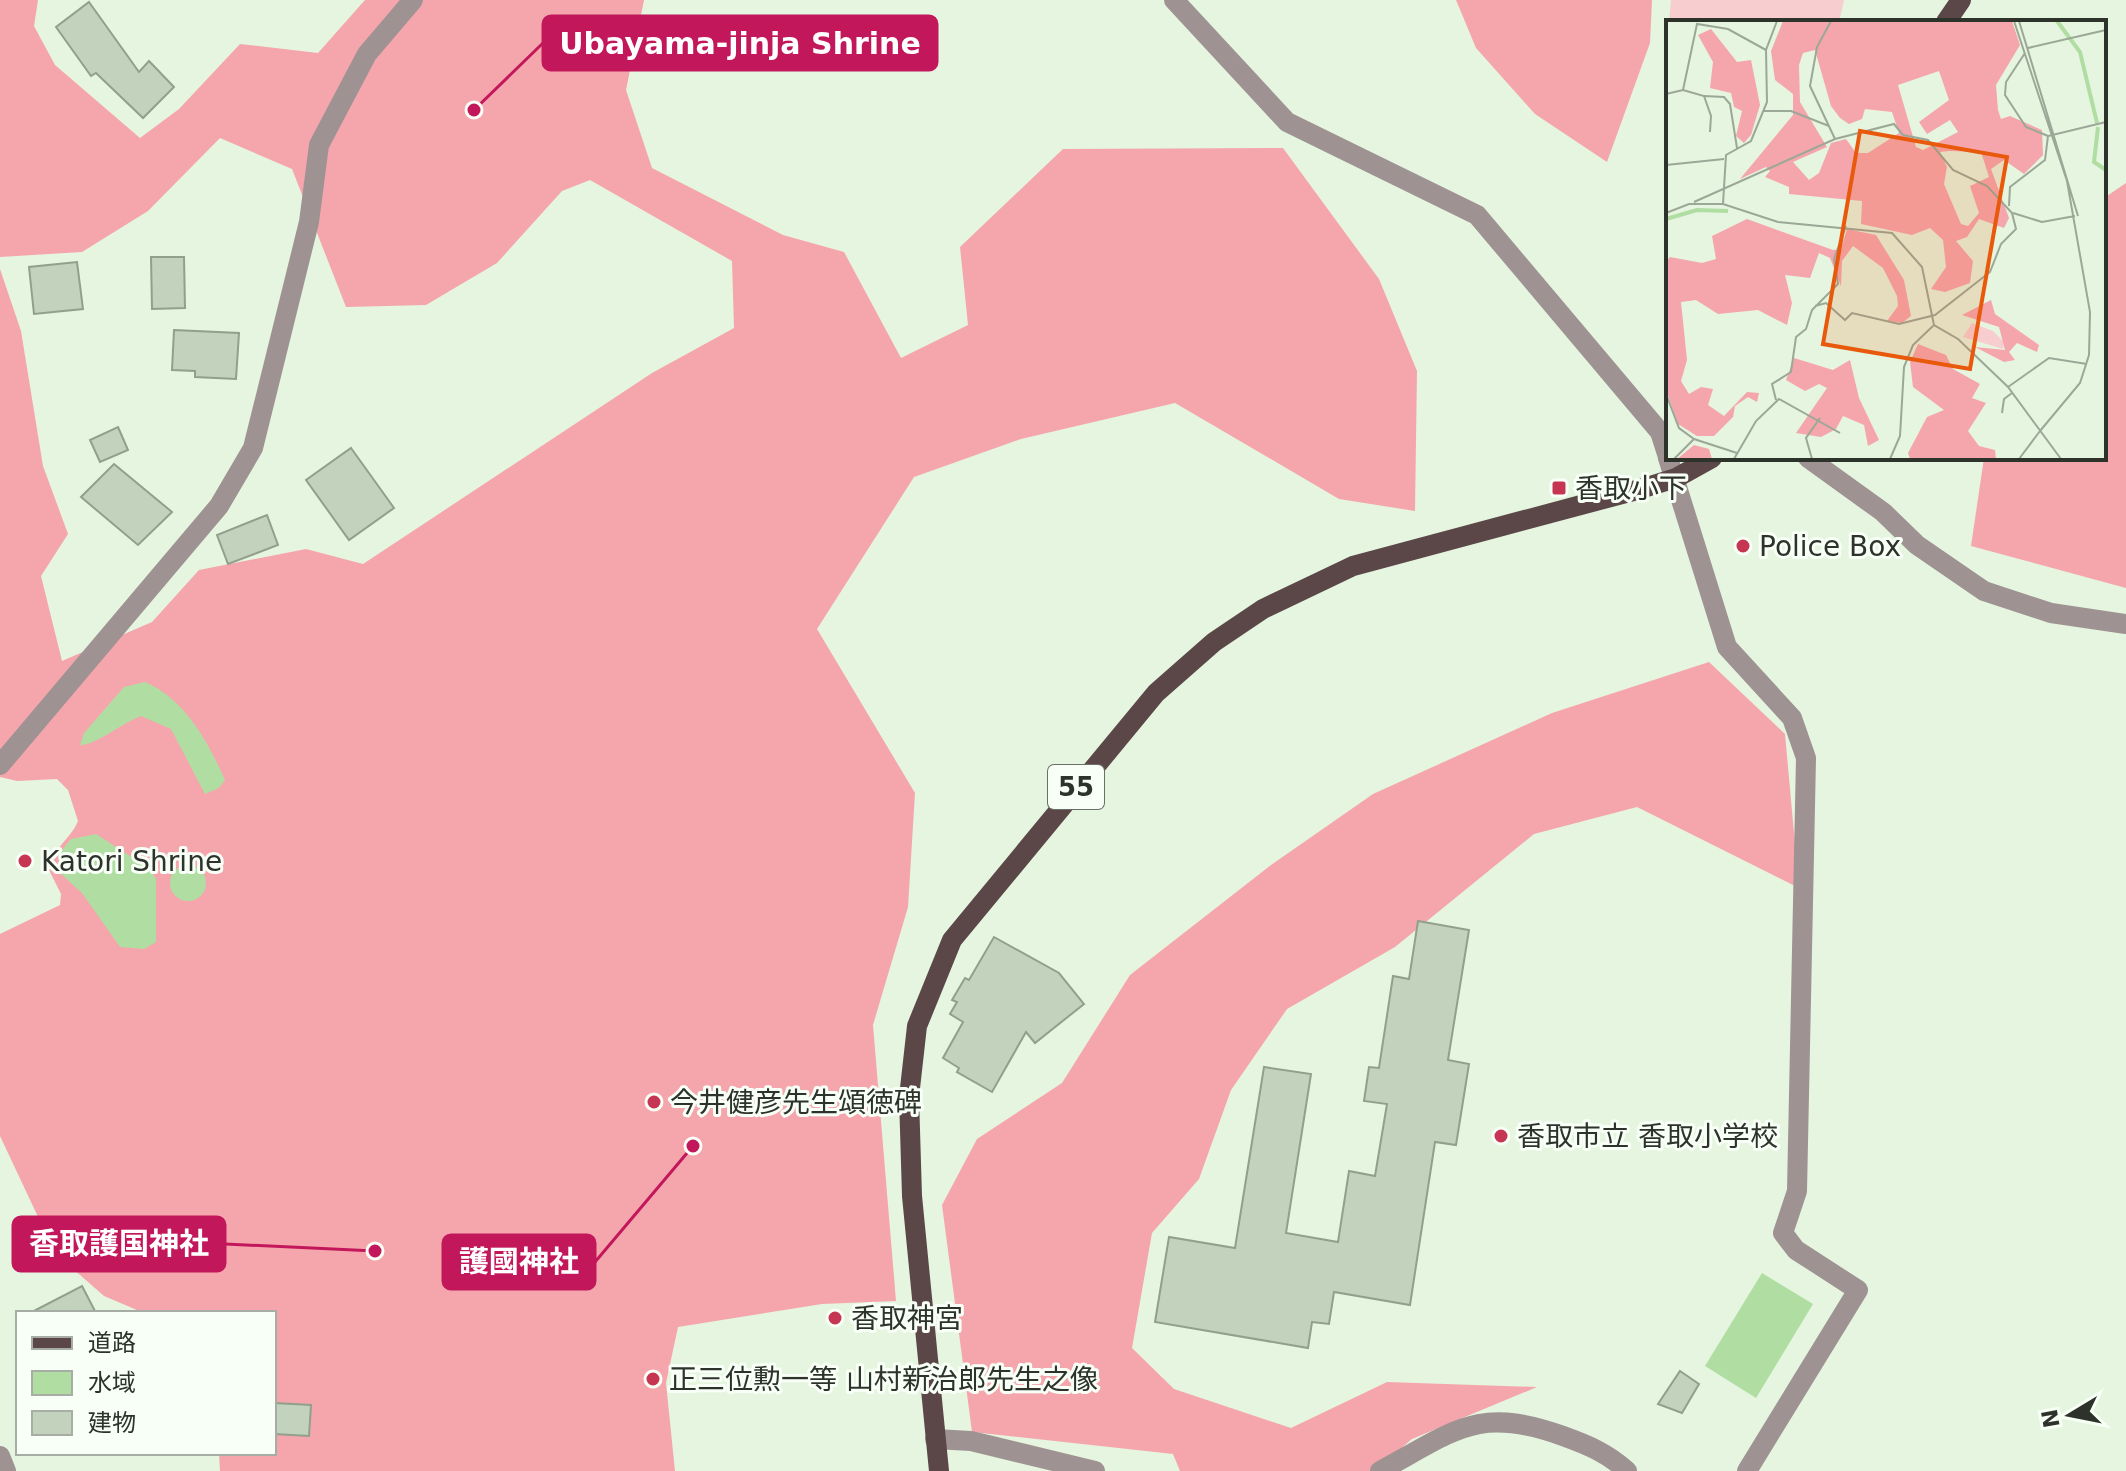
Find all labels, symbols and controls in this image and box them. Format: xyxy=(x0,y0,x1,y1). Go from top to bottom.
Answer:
callout: Ubayama-jinja Shrine xyxy=(543,16,937,70)
inset map xyxy=(1666,20,2106,460)
text: Ubayama-jinja Shrine xyxy=(559,26,921,61)
place label: 香取小下 xyxy=(1575,472,1687,505)
marker: 香取小下 xyxy=(1550,479,1568,497)
place label: Police Box xyxy=(1759,530,1901,563)
marker: Police Box xyxy=(1734,537,1752,555)
road number: 55 xyxy=(1048,765,1104,809)
place label: Katori Shrine xyxy=(41,845,222,878)
marker: Katori Shrine xyxy=(16,852,34,870)
place label: 今井健彦先生頌徳碑 xyxy=(670,1086,922,1119)
marker: 今井健彦先生頌徳碑 xyxy=(645,1093,663,1111)
place label: 香取市立 香取小学校 xyxy=(1517,1120,1778,1153)
marker: 香取市立 香取小学校 xyxy=(1492,1127,1510,1145)
callout: 香取護国神社 xyxy=(13,1217,225,1271)
text: 香取護国神社 xyxy=(29,1226,209,1261)
callout: 護國神社 xyxy=(443,1235,595,1289)
text: 護國神社 xyxy=(459,1244,579,1279)
place label: 香取神宮 xyxy=(851,1302,963,1335)
marker: 香取神宮 xyxy=(826,1309,844,1327)
legend xyxy=(16,1311,276,1455)
text: 道路 xyxy=(88,1329,136,1357)
place label: 正三位勲一等 山村新治郎先生之像 xyxy=(669,1363,1098,1396)
text: 水域 xyxy=(88,1369,136,1397)
marker: 正三位勲一等 山村新治郎先生之像 xyxy=(644,1370,662,1388)
north arrow xyxy=(2030,1375,2110,1455)
text: N xyxy=(2037,1407,2065,1430)
text: 建物 xyxy=(88,1409,136,1437)

